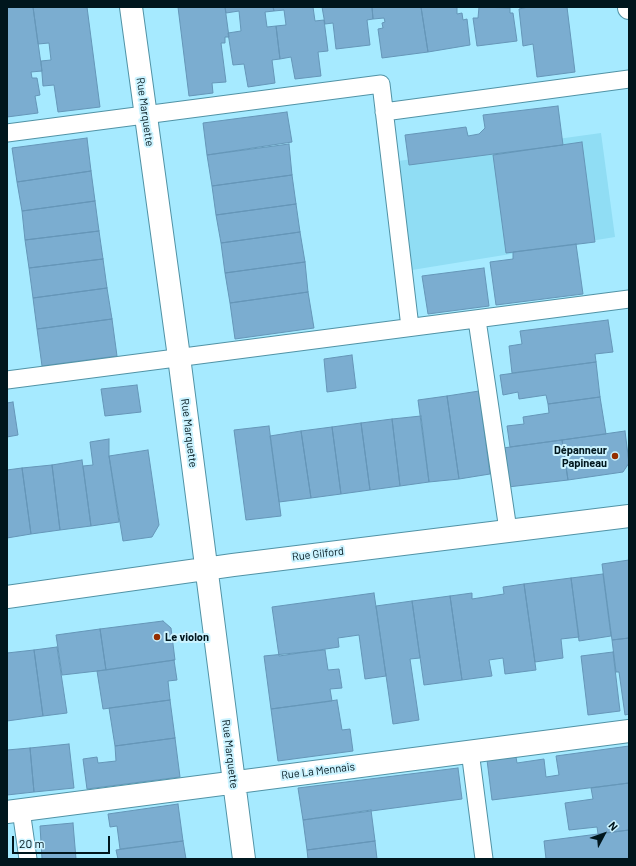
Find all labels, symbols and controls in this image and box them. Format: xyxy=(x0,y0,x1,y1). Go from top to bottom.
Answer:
street label: Rue Marquette xyxy=(134,77,156,147)
street label: Rue Marquette xyxy=(178,398,200,468)
place label: Dépanneur Papineau xyxy=(554,443,607,469)
marker: Dépanneur Papineau xyxy=(610,451,620,461)
street label: Rue Gilford xyxy=(291,544,345,564)
place label: Le violon xyxy=(165,630,209,644)
marker: Le violon xyxy=(152,632,162,642)
street label: Rue Marquette xyxy=(219,719,241,789)
street label: Rue La Mennais xyxy=(280,760,356,782)
north arrow xyxy=(584,814,624,854)
text: N xyxy=(606,819,621,833)
scale bar xyxy=(14,828,112,854)
text: 20 m xyxy=(19,836,45,850)

